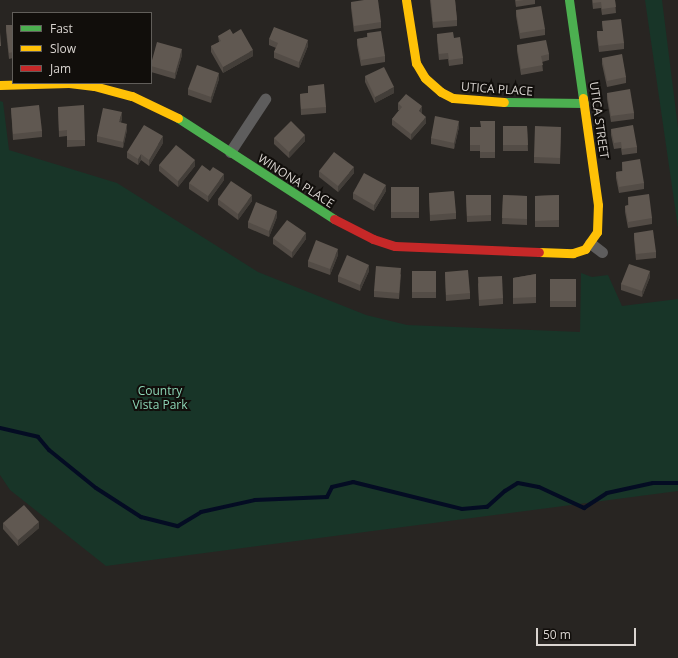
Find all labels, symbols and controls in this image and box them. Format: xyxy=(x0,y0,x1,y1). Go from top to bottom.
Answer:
legend xyxy=(12,12,152,84)
text: Fast xyxy=(50,20,73,37)
text: Slow xyxy=(50,40,76,57)
text: Jam xyxy=(50,60,71,77)
street label: UTICA PLACE xyxy=(460,79,534,99)
street label: UTICA STREET xyxy=(586,81,612,159)
street label: WINONA PLACE xyxy=(255,151,337,211)
park label: Country Vista Park xyxy=(132,384,188,412)
scale bar xyxy=(538,620,638,646)
text: 50 m xyxy=(543,626,571,643)

